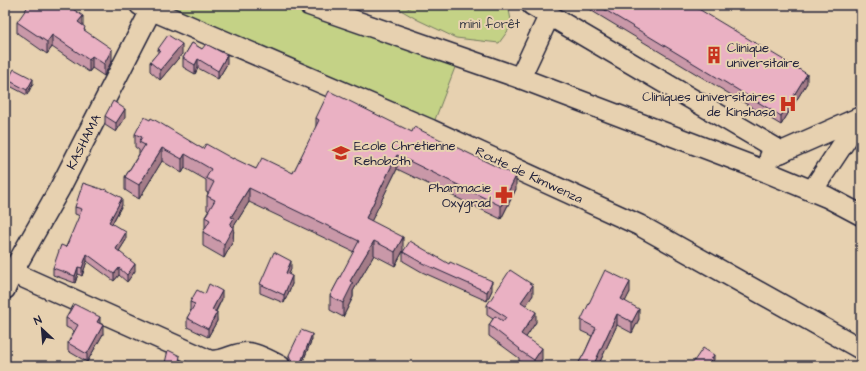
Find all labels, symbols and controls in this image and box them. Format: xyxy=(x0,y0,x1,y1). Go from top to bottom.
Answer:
park label: mini forêt xyxy=(460,15,521,33)
place label: Clinique universitaire xyxy=(727,39,800,72)
building icon: Clinique universitaire xyxy=(704,45,724,65)
place label: Cliniques universitaires de Kinshasa xyxy=(642,88,775,121)
hospital icon: Cliniques universitaires de Kinshasa xyxy=(778,94,798,114)
street label: KASHAMA xyxy=(62,111,106,173)
place label: Ecole Chrétienne Rehoboth xyxy=(354,137,456,170)
street label: Route de Kimwenza xyxy=(472,142,586,208)
school or university icon: Ecole Chrétienne Rehoboth xyxy=(331,143,351,163)
place label: Pharmacie Oxygrad xyxy=(429,179,491,213)
pharmacy icon: Pharmacie Oxygrad xyxy=(494,185,514,205)
north arrow xyxy=(22,309,62,349)
text: N xyxy=(31,312,44,329)

